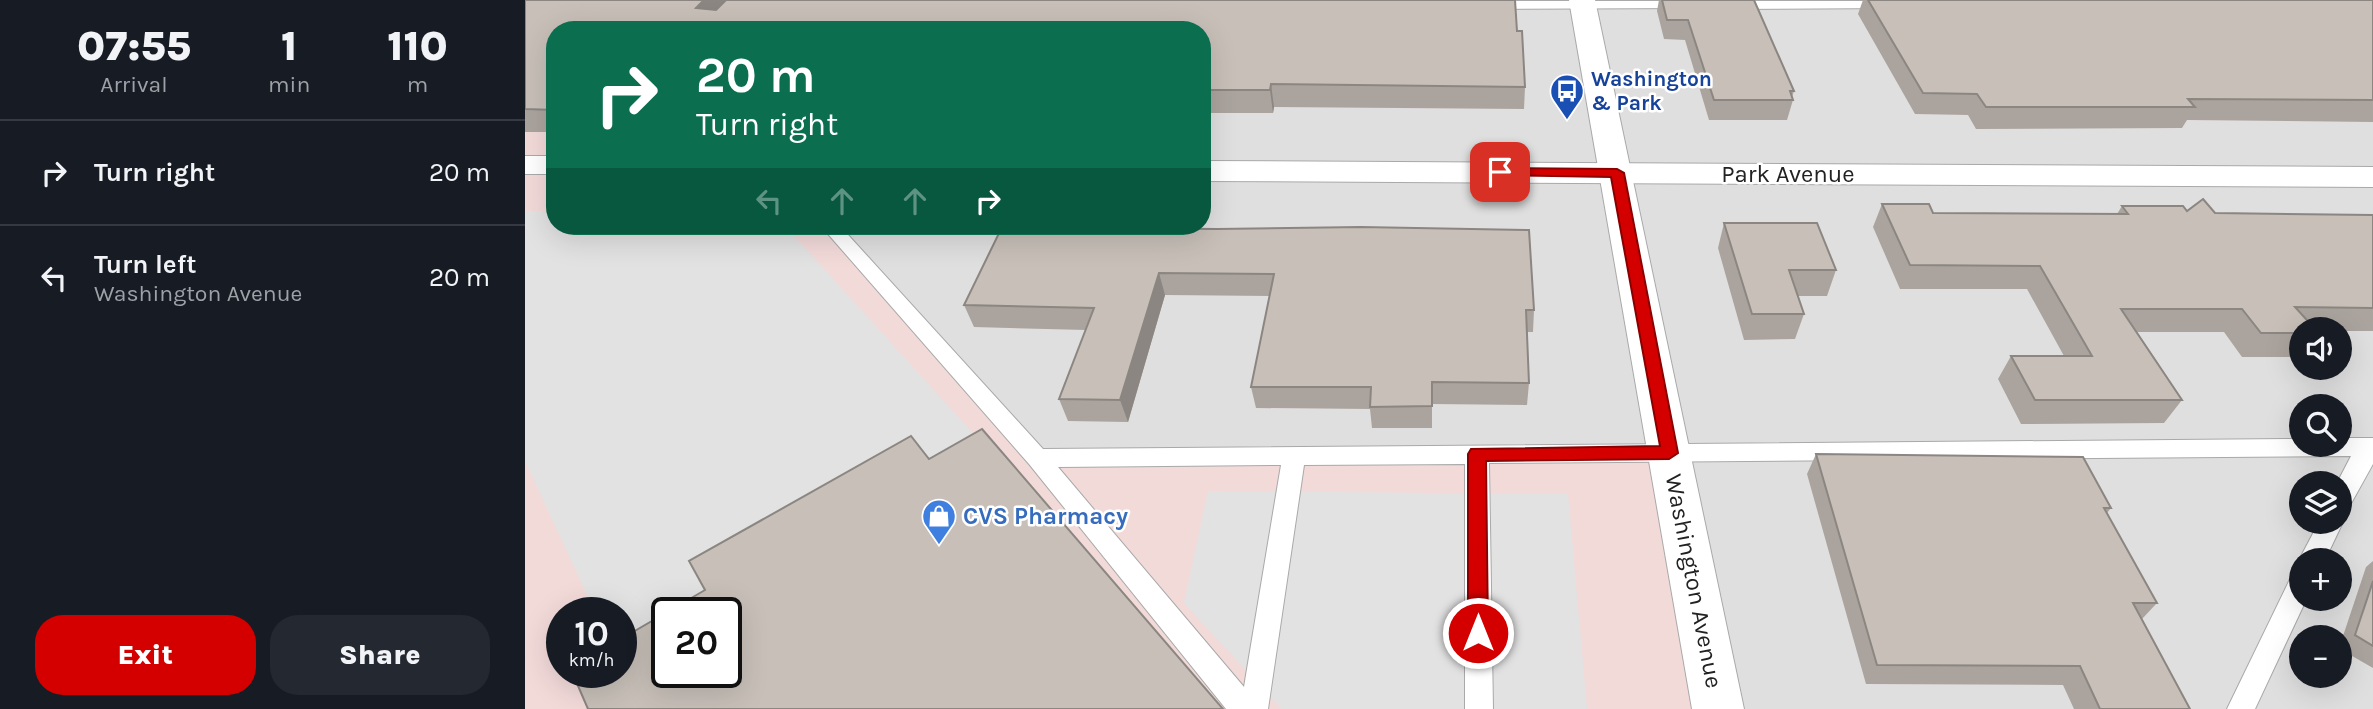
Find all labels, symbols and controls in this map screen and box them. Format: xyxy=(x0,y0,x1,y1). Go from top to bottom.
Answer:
text: 07:55 xyxy=(77,21,191,71)
text: 1 xyxy=(281,21,297,71)
text: 110 xyxy=(387,21,448,71)
text: 20 m xyxy=(696,47,816,104)
icon: right xyxy=(581,49,672,140)
place label: Washington & Park xyxy=(1591,67,1712,115)
text: Arrival xyxy=(100,71,168,98)
text: min xyxy=(268,71,310,98)
text: m xyxy=(407,71,428,98)
bus stop icon: Washington & Park xyxy=(1548,72,1586,121)
text: Turn right xyxy=(696,106,838,143)
pin xyxy=(1470,142,1530,202)
icon: arrive xyxy=(1481,153,1519,191)
icon: right xyxy=(35,154,73,192)
text: Turn right xyxy=(94,157,215,188)
text: 20 m xyxy=(429,157,490,188)
street label: Park Avenue xyxy=(1721,160,1855,188)
icon: left xyxy=(750,182,788,220)
icon: ahead xyxy=(823,182,861,220)
icon: ahead xyxy=(896,182,934,220)
icon: right xyxy=(969,182,1007,220)
text: Turn left xyxy=(94,249,196,280)
icon: left xyxy=(35,259,73,297)
text: 20 m xyxy=(429,262,490,293)
text: Washington Avenue xyxy=(94,280,302,307)
map controls xyxy=(2289,317,2352,688)
button: sound xyxy=(2289,317,2352,380)
button: search xyxy=(2289,394,2352,457)
button: layers xyxy=(2289,471,2352,534)
street label: Washington Avenue xyxy=(1660,472,1728,690)
shop icon: CVS Pharmacy xyxy=(920,497,958,546)
place label: CVS Pharmacy xyxy=(963,502,1128,530)
button: + xyxy=(2289,548,2352,611)
position arrow xyxy=(1441,596,1515,670)
speed limit sign: 20 xyxy=(651,597,742,688)
text: 10 xyxy=(574,613,609,654)
button: Exit xyxy=(35,615,256,695)
button: Share xyxy=(270,615,490,695)
button: − xyxy=(2289,625,2352,688)
text: km/h xyxy=(569,649,614,671)

